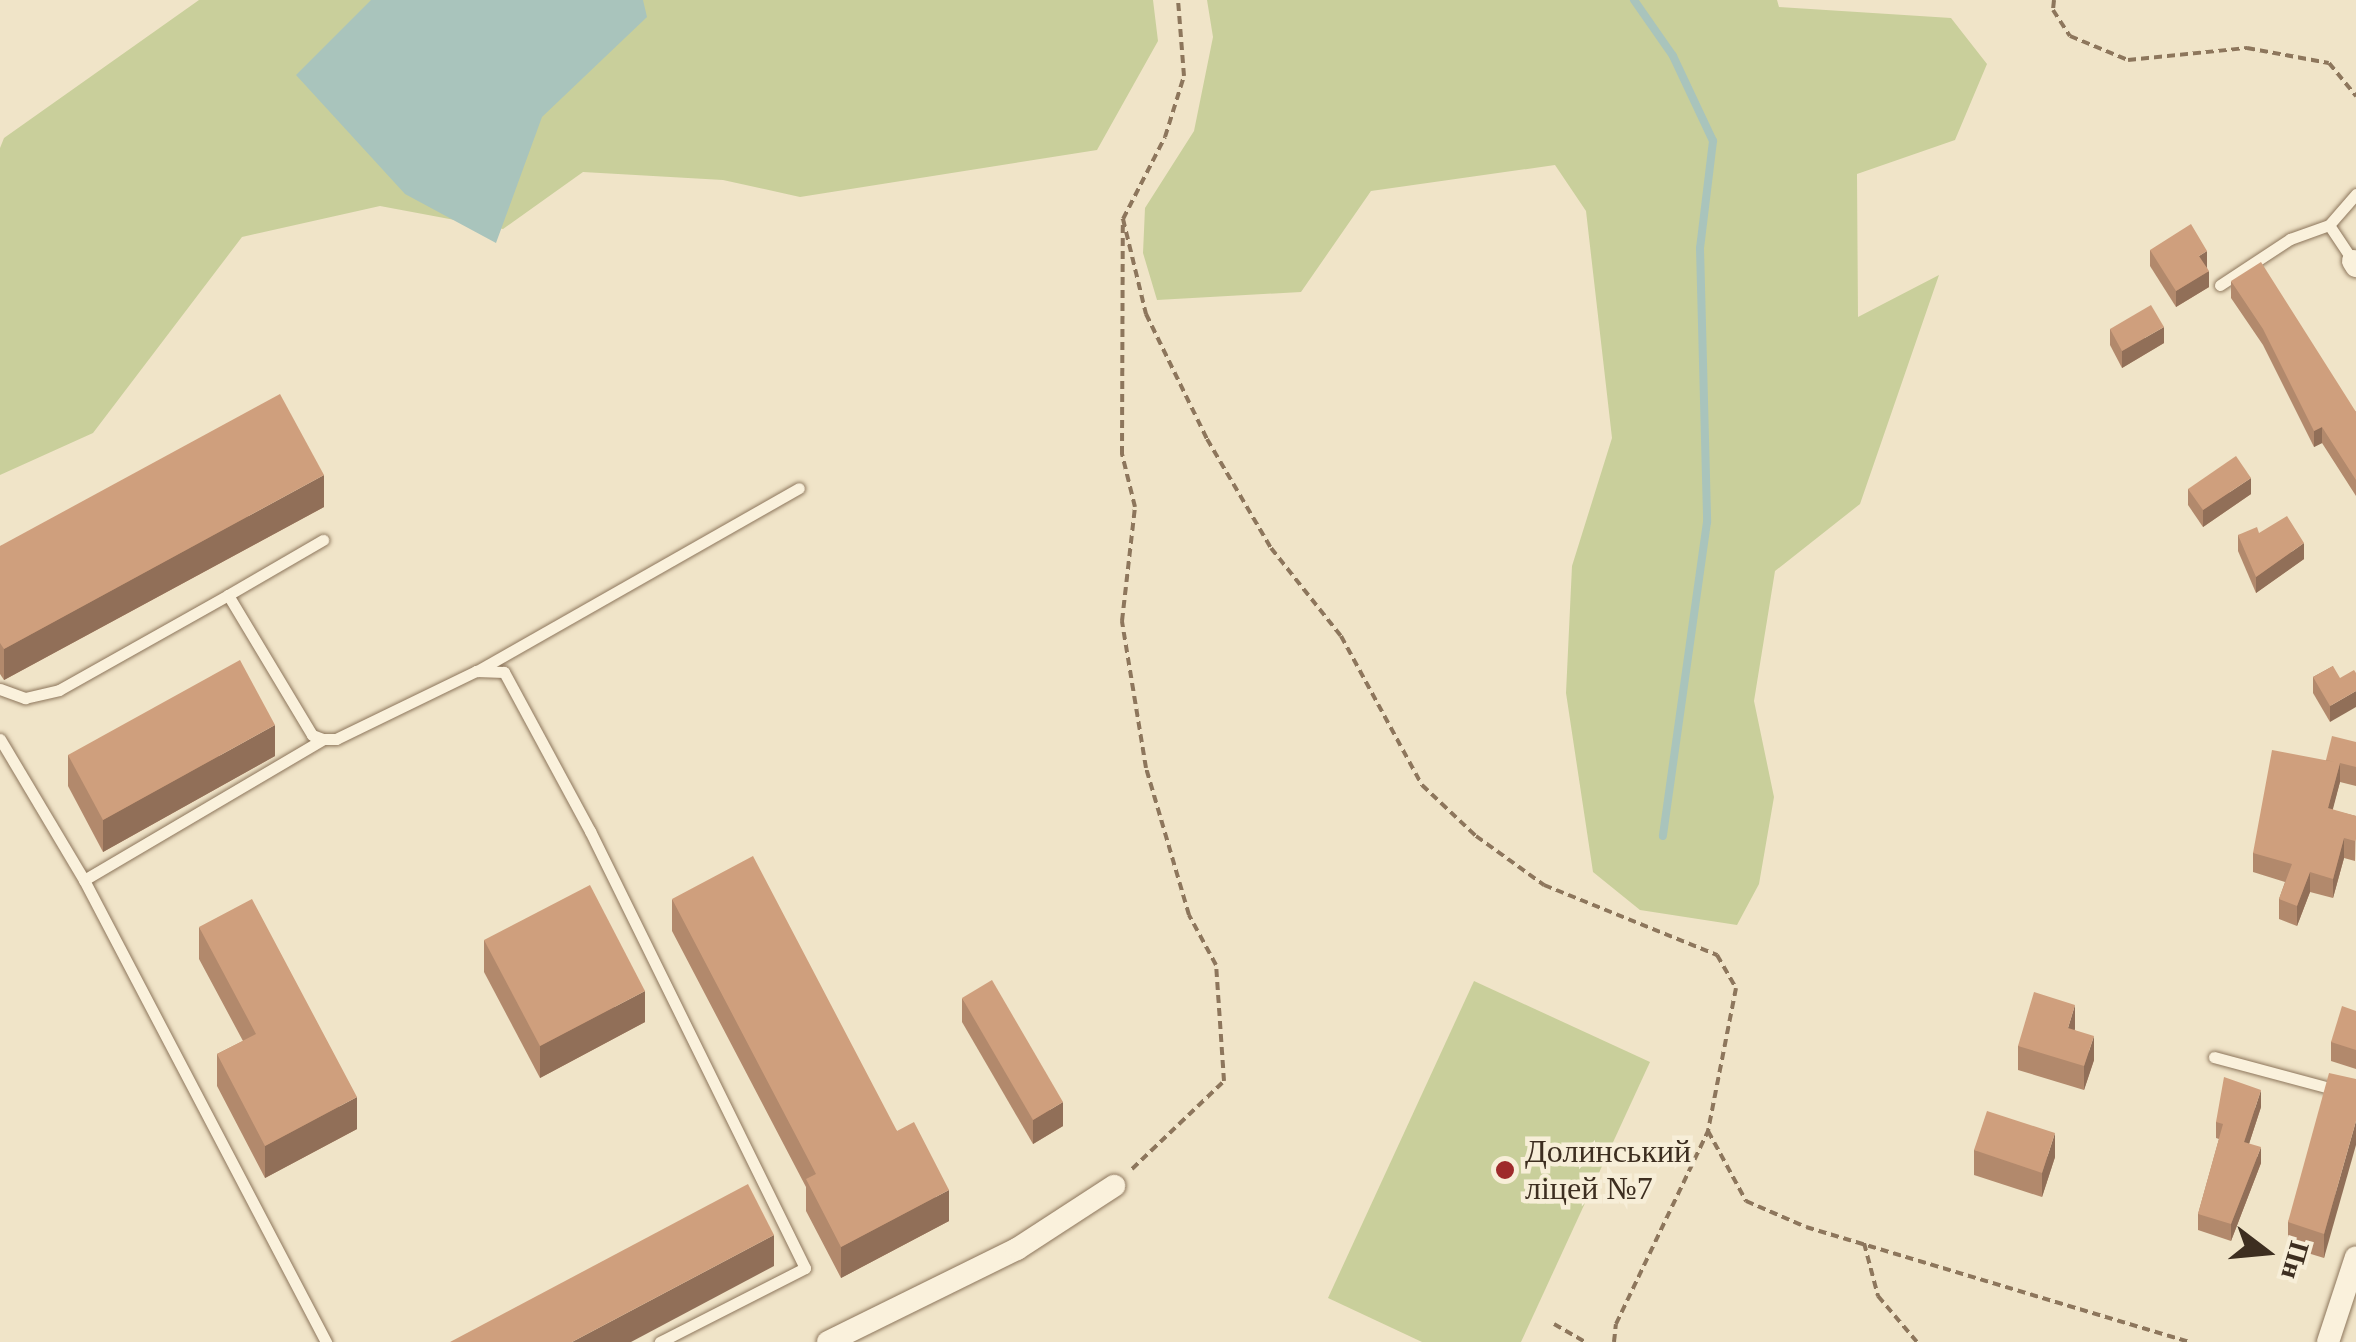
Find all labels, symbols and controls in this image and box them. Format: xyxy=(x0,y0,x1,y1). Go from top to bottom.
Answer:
place label: Долинський ліцей №7 xyxy=(1525,1133,1691,1208)
marker: Долинський ліцей №7 xyxy=(1494,1159,1516,1181)
north arrow xyxy=(2216,1202,2316,1302)
text: Пн xyxy=(2275,1238,2315,1283)

